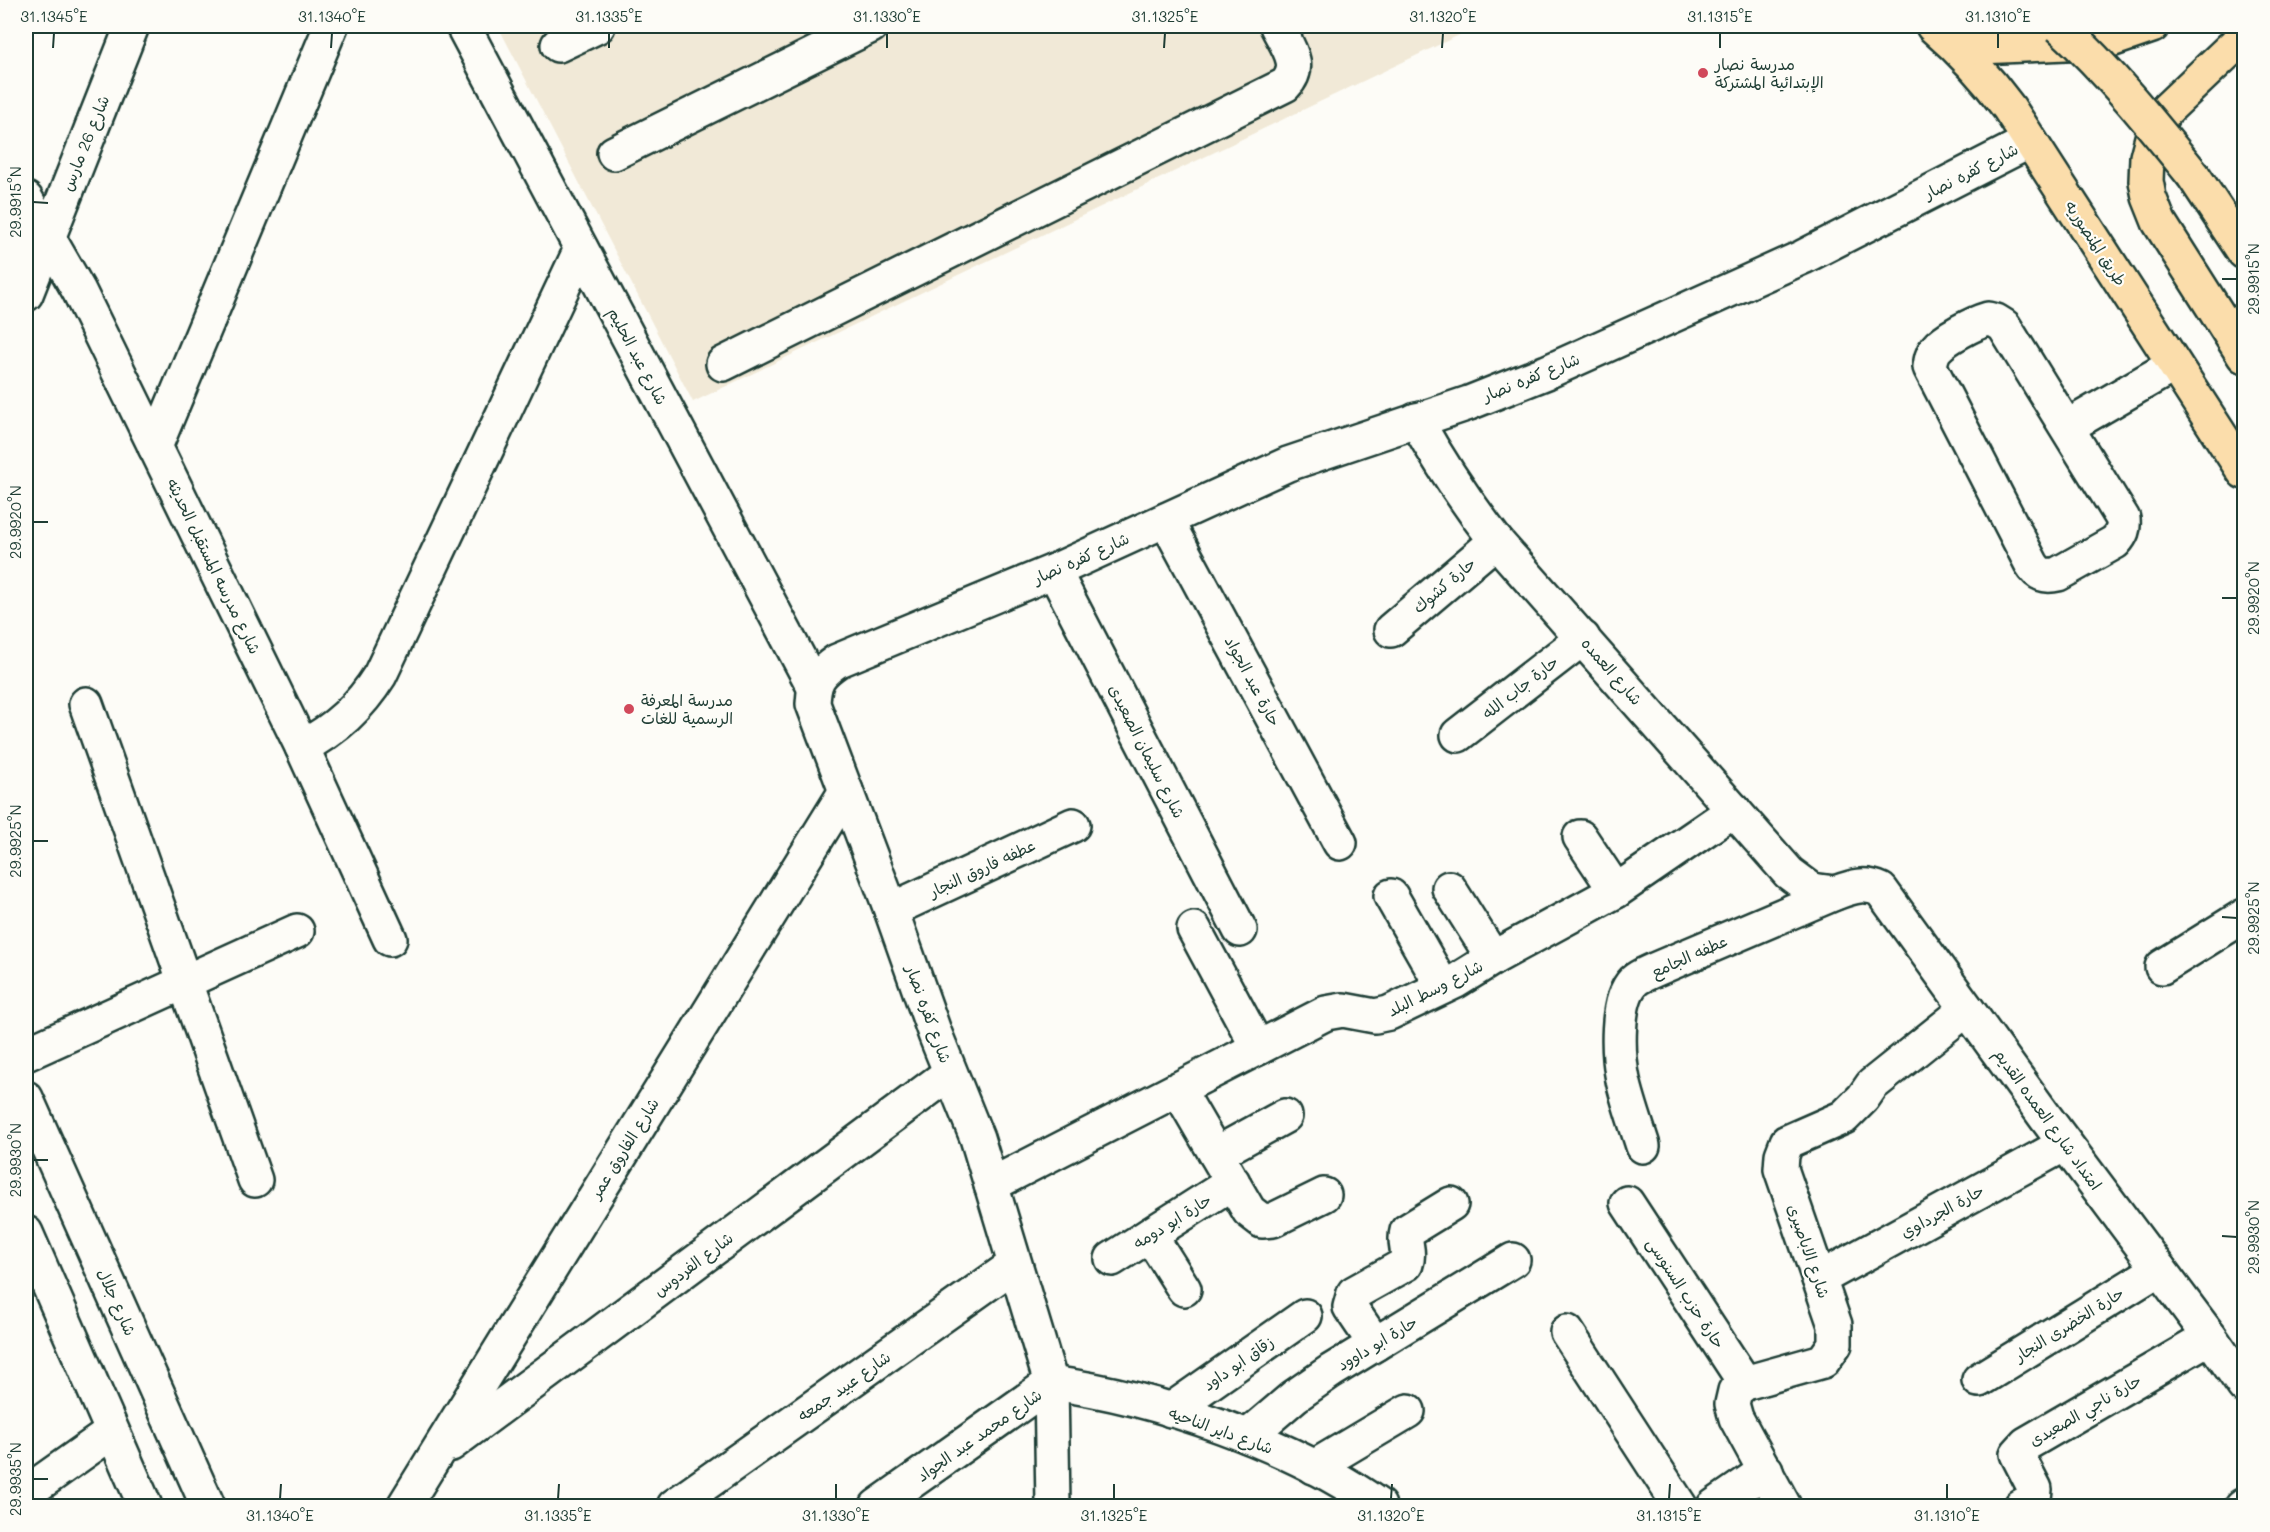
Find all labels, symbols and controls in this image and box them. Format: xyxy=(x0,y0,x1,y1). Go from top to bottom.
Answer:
text: 31.1345°E xyxy=(20,6,88,26)
text: 31.1340°E xyxy=(298,6,366,26)
text: 31.1335°E xyxy=(575,6,643,26)
text: 31.1330°E xyxy=(853,6,921,26)
text: 31.1325°E xyxy=(1132,6,1199,26)
text: 31.1320°E xyxy=(1409,6,1477,26)
text: 31.1315°E xyxy=(1687,6,1753,26)
text: 31.1310°E xyxy=(1965,6,2031,26)
place label: مدرسة نصار الإبتدائية المشتركة xyxy=(1713,53,1824,93)
marker: مدرسة نصار الإبتدائية المشتركة xyxy=(1696,66,1710,80)
street label: شارع 26 مارس xyxy=(56,92,115,194)
street label: شارع كفره نصار xyxy=(1918,138,2022,206)
text: 29.9915°N xyxy=(5,166,25,238)
street label: طريق المنصوريه xyxy=(2060,196,2132,290)
text: 29.9915°N xyxy=(2243,243,2263,315)
street label: شارع عبد الحليم xyxy=(601,303,673,409)
street label: شارع كفره نصار xyxy=(1477,348,1583,408)
street label: شارع مدرسه المستقبل الحديثه xyxy=(161,474,266,658)
text: 29.9920°N xyxy=(5,485,25,559)
street label: شارع كفره نصار xyxy=(1028,527,1133,591)
street label: حارة كشوك xyxy=(1408,552,1480,618)
text: 29.9920°N xyxy=(2243,561,2263,635)
street label: حارة عبد الجواد xyxy=(1220,632,1286,730)
street label: شارع العمده xyxy=(1576,632,1648,710)
street label: حارة جاب الله xyxy=(1477,650,1562,723)
street label: شارع سليمان الصعيدى xyxy=(1103,680,1190,822)
place label: مدرسة المعرفة الرسمية للغات xyxy=(641,689,733,728)
marker: مدرسة المعرفة الرسمية للغات xyxy=(622,702,636,716)
text: 29.9925°N xyxy=(5,804,25,878)
street label: عطفه فاروق النجار xyxy=(923,834,1038,902)
text: 29.9925°N xyxy=(2243,881,2263,955)
street label: عطفه الجامع xyxy=(1647,929,1731,984)
street label: شارع وسط البلد xyxy=(1383,955,1487,1022)
street label: شارع كفره نصار xyxy=(899,960,957,1066)
street label: امتداد شارع العمده القديم xyxy=(1987,1044,2107,1196)
street label: شارع الفاروق عمر xyxy=(583,1093,665,1205)
text: 29.9930°N xyxy=(5,1123,25,1197)
street label: حارة الجرداوي xyxy=(1896,1179,1988,1244)
street label: حارة ابو دومه xyxy=(1129,1188,1215,1254)
text: 29.9930°N xyxy=(2243,1200,2263,1274)
street label: شارع الاباصيرى xyxy=(1782,1201,1835,1301)
street label: شارع الفردوس xyxy=(649,1227,738,1302)
street label: حارة حزب السنوسى xyxy=(1642,1233,1730,1353)
street label: شارع جلال xyxy=(92,1265,142,1339)
street label: حارة الخضرى النجار xyxy=(2008,1281,2127,1367)
street label: حارة ابو داوود xyxy=(1333,1310,1421,1376)
street label: زقاق ابو داود xyxy=(1198,1330,1278,1396)
street label: شارع عبيد جمعه xyxy=(793,1346,895,1427)
street label: حارة ناجي الصعيدى xyxy=(2025,1369,2147,1455)
street label: شارع محمد عبد الجواد xyxy=(912,1383,1047,1487)
street label: شارع داير الناحيه xyxy=(1165,1401,1276,1460)
text: 29.9935°N xyxy=(5,1442,25,1516)
text: 31.1340°E xyxy=(246,1505,314,1525)
text: 31.1335°E xyxy=(524,1505,592,1525)
text: 31.1330°E xyxy=(802,1505,870,1525)
text: 31.1325°E xyxy=(1081,1505,1148,1525)
text: 31.1320°E xyxy=(1357,1505,1425,1525)
text: 31.1315°E xyxy=(1636,1505,1702,1525)
text: 31.1310°E xyxy=(1914,1505,1980,1525)

